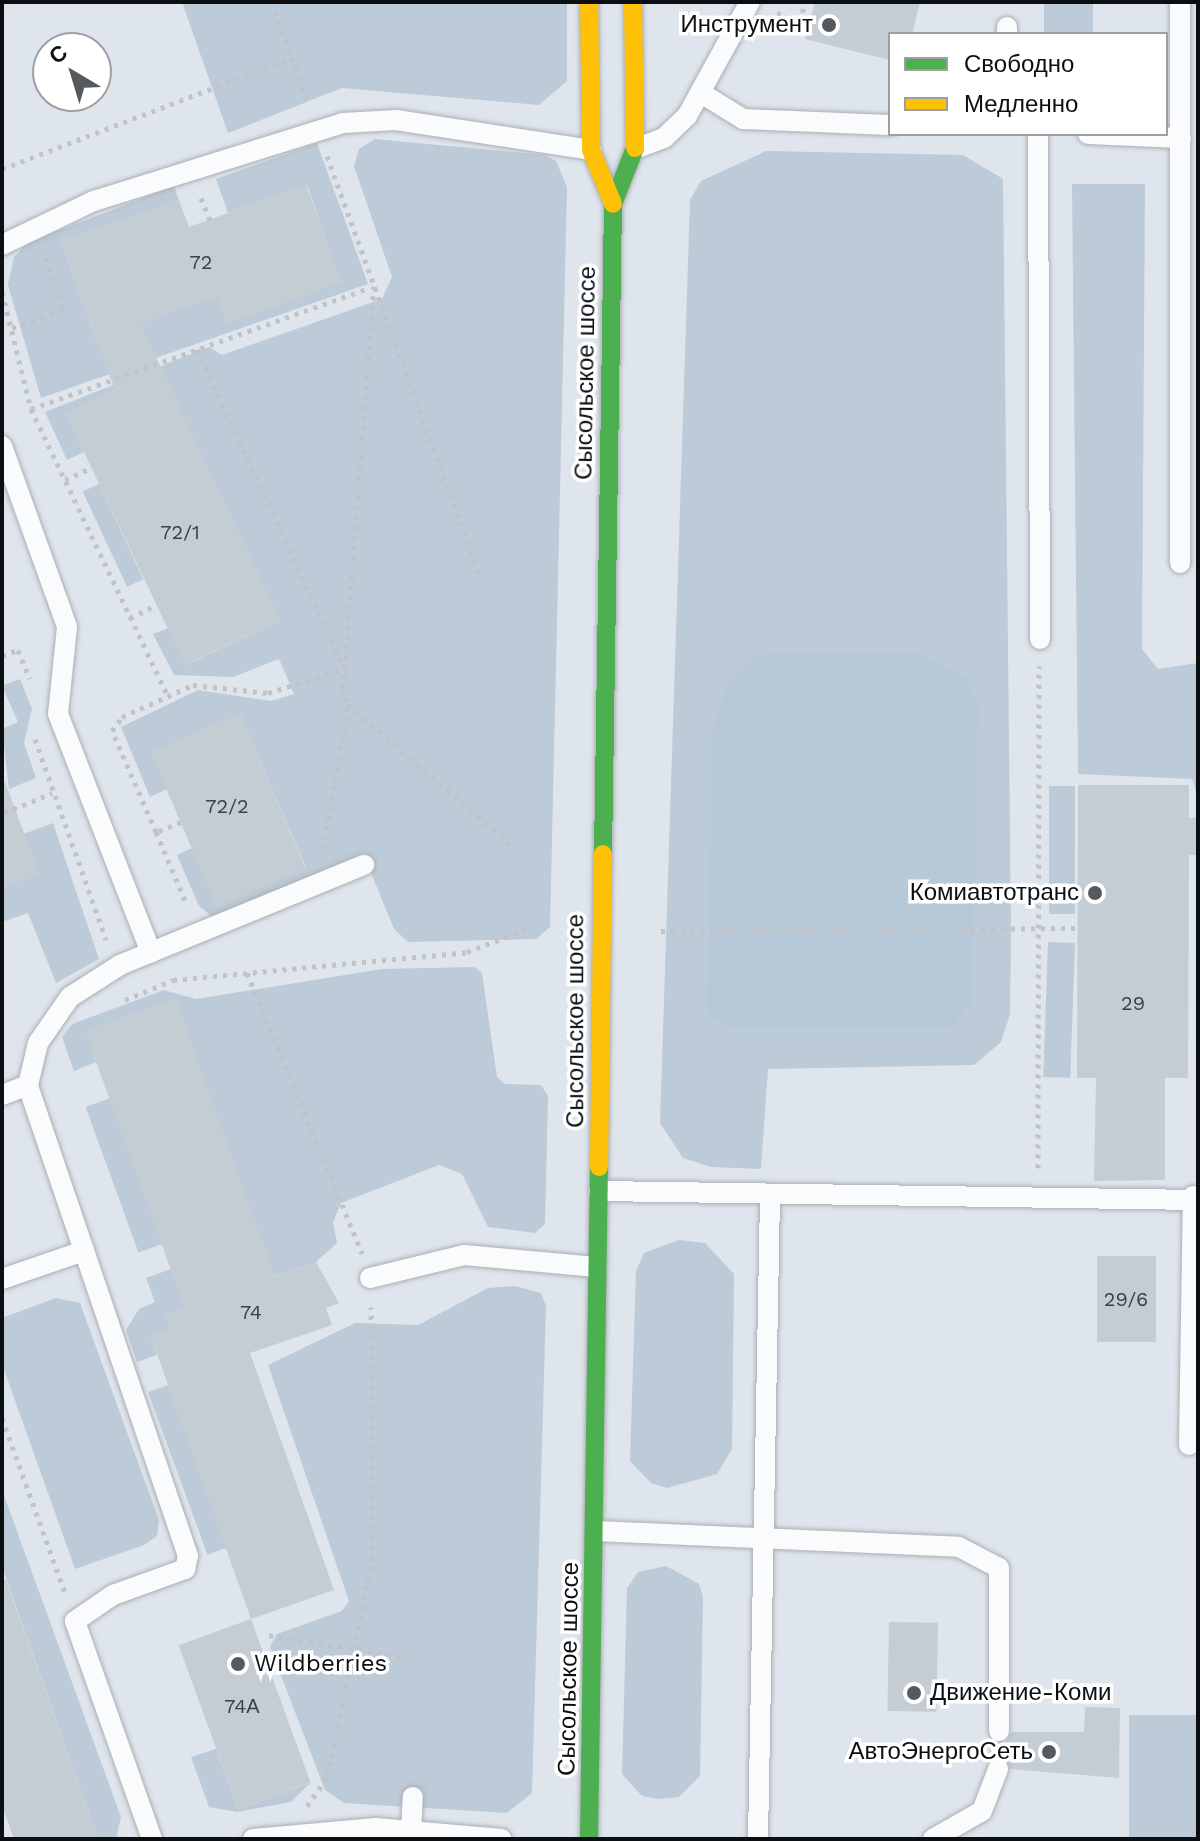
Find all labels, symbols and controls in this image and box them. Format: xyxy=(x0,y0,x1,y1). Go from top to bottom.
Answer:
place label: Инструмент xyxy=(681,11,813,39)
marker: Инструмент xyxy=(820,16,838,34)
north arrow xyxy=(32,32,112,112)
legend xyxy=(888,32,1168,136)
text: С xyxy=(44,40,72,69)
text: Свободно xyxy=(964,50,1074,78)
text: Медленно xyxy=(964,90,1078,118)
house number: 72 xyxy=(190,250,212,274)
street label: Сысольское шоссе xyxy=(570,266,602,480)
house number: 72/1 xyxy=(160,520,200,544)
house number: 72/2 xyxy=(205,794,249,818)
place label: Комиавтотранс xyxy=(910,879,1079,907)
marker: Комиавтотранс xyxy=(1086,884,1104,902)
street label: Сысольское шоссе xyxy=(562,914,590,1128)
house number: 29 xyxy=(1121,991,1145,1015)
house number: 29/6 xyxy=(1104,1287,1148,1311)
house number: 74 xyxy=(240,1300,262,1324)
street label: Сысольское шоссе xyxy=(553,1562,585,1776)
place label: Wildberries xyxy=(254,1650,387,1678)
marker: Wildberries xyxy=(229,1655,247,1673)
place label: Движение-Коми xyxy=(930,1679,1111,1707)
marker: Движение-Коми xyxy=(905,1684,923,1702)
house number: 74А xyxy=(224,1694,260,1718)
place label: АвтоЭнергоСеть xyxy=(849,1738,1033,1766)
marker: АвтоЭнергоСеть xyxy=(1040,1743,1058,1761)

